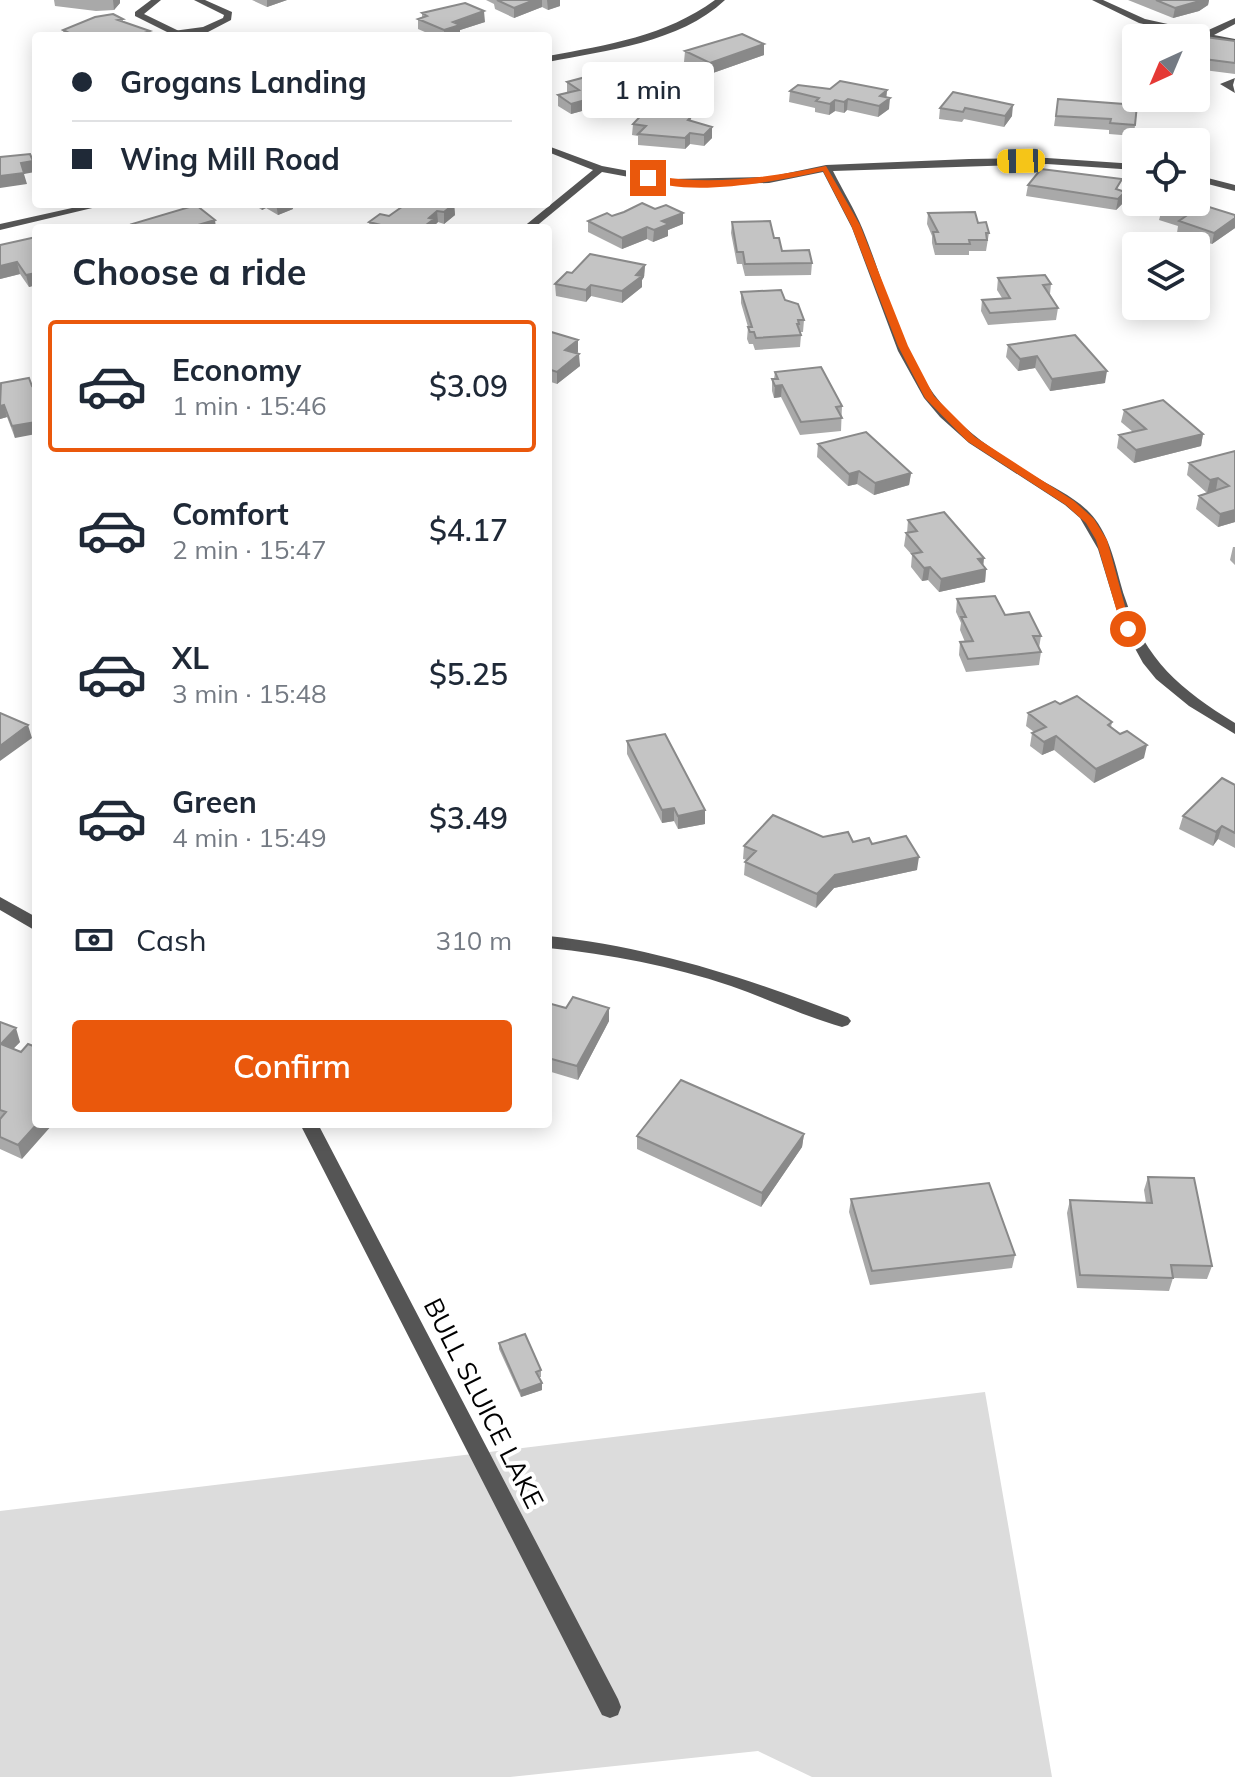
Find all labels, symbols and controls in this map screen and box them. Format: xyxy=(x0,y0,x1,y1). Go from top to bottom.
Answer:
north arrow xyxy=(1122,24,1210,112)
map controls xyxy=(1122,24,1210,320)
callout: 1 min xyxy=(582,62,714,118)
text: Grogans Landing xyxy=(120,63,367,101)
text: 1 min xyxy=(614,73,682,106)
button: locate xyxy=(1122,128,1210,216)
text: Wing Mill Road xyxy=(120,140,340,178)
car xyxy=(997,149,1045,173)
route end xyxy=(630,160,666,196)
button: layers xyxy=(1122,232,1210,320)
text: Choose a ride xyxy=(72,249,306,294)
icon: car xyxy=(76,350,148,422)
text: Economy xyxy=(172,351,301,389)
text: $3.09 xyxy=(429,367,508,405)
text: 1 min · 15:46 xyxy=(172,389,327,422)
icon: car xyxy=(76,494,148,566)
text: Comfort xyxy=(172,495,289,533)
text: $4.17 xyxy=(429,511,508,549)
text: 2 min · 15:47 xyxy=(172,533,327,566)
route start xyxy=(1110,611,1146,647)
icon: car xyxy=(76,638,148,710)
text: XL xyxy=(172,639,209,677)
text: $5.25 xyxy=(429,655,508,693)
text: 3 min · 15:48 xyxy=(172,677,327,710)
icon: car xyxy=(76,782,148,854)
text: Green xyxy=(172,783,257,821)
text: $3.49 xyxy=(429,799,508,837)
text: 4 min · 15:49 xyxy=(172,821,327,854)
icon: cash xyxy=(72,918,116,962)
text: Cash xyxy=(136,921,207,959)
text: 310 m xyxy=(436,924,512,957)
button: Confirm xyxy=(72,1020,512,1112)
street label: BULL SLUICE LAKE xyxy=(417,1292,551,1514)

